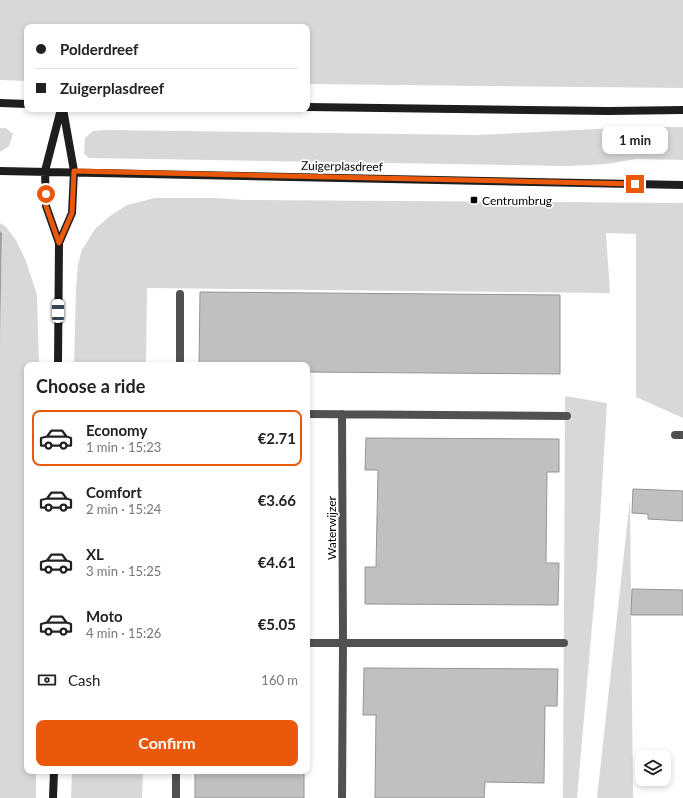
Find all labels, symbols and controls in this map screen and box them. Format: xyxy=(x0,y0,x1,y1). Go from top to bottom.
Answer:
text: Polderdreef xyxy=(60,40,138,58)
text: Zuigerplasdreef xyxy=(60,79,164,97)
callout: 1 min xyxy=(602,126,668,154)
text: 1 min xyxy=(619,132,651,148)
street label: Zuigerplasdreef xyxy=(301,158,384,174)
route end xyxy=(626,175,644,193)
route start xyxy=(37,185,55,203)
place label: Centrumbrug xyxy=(482,193,552,208)
marker: Centrumbrug xyxy=(469,195,479,205)
car xyxy=(52,299,64,323)
text: Choose a ride xyxy=(36,375,145,397)
icon: car xyxy=(38,420,74,456)
text: Economy xyxy=(86,421,147,439)
text: €2.71 xyxy=(258,429,296,447)
text: 1 min · 15:23 xyxy=(86,439,161,455)
icon: car xyxy=(38,482,74,518)
text: Comfort xyxy=(86,483,142,501)
text: €3.66 xyxy=(258,491,296,509)
street label: Waterwijzer xyxy=(324,495,339,560)
text: 2 min · 15:24 xyxy=(86,501,161,517)
icon: car xyxy=(38,544,74,580)
text: XL xyxy=(86,545,104,563)
text: €4.61 xyxy=(258,553,296,571)
text: 3 min · 15:25 xyxy=(86,563,161,579)
icon: car xyxy=(38,606,74,642)
text: Moto xyxy=(86,607,123,625)
text: €5.05 xyxy=(258,615,296,633)
text: 4 min · 15:26 xyxy=(86,625,161,641)
icon: cash xyxy=(36,669,58,691)
text: Cash xyxy=(68,671,100,689)
text: 160 m xyxy=(261,672,298,688)
button: Confirm xyxy=(36,720,298,766)
map controls xyxy=(635,750,671,786)
button: layers xyxy=(635,750,671,786)

